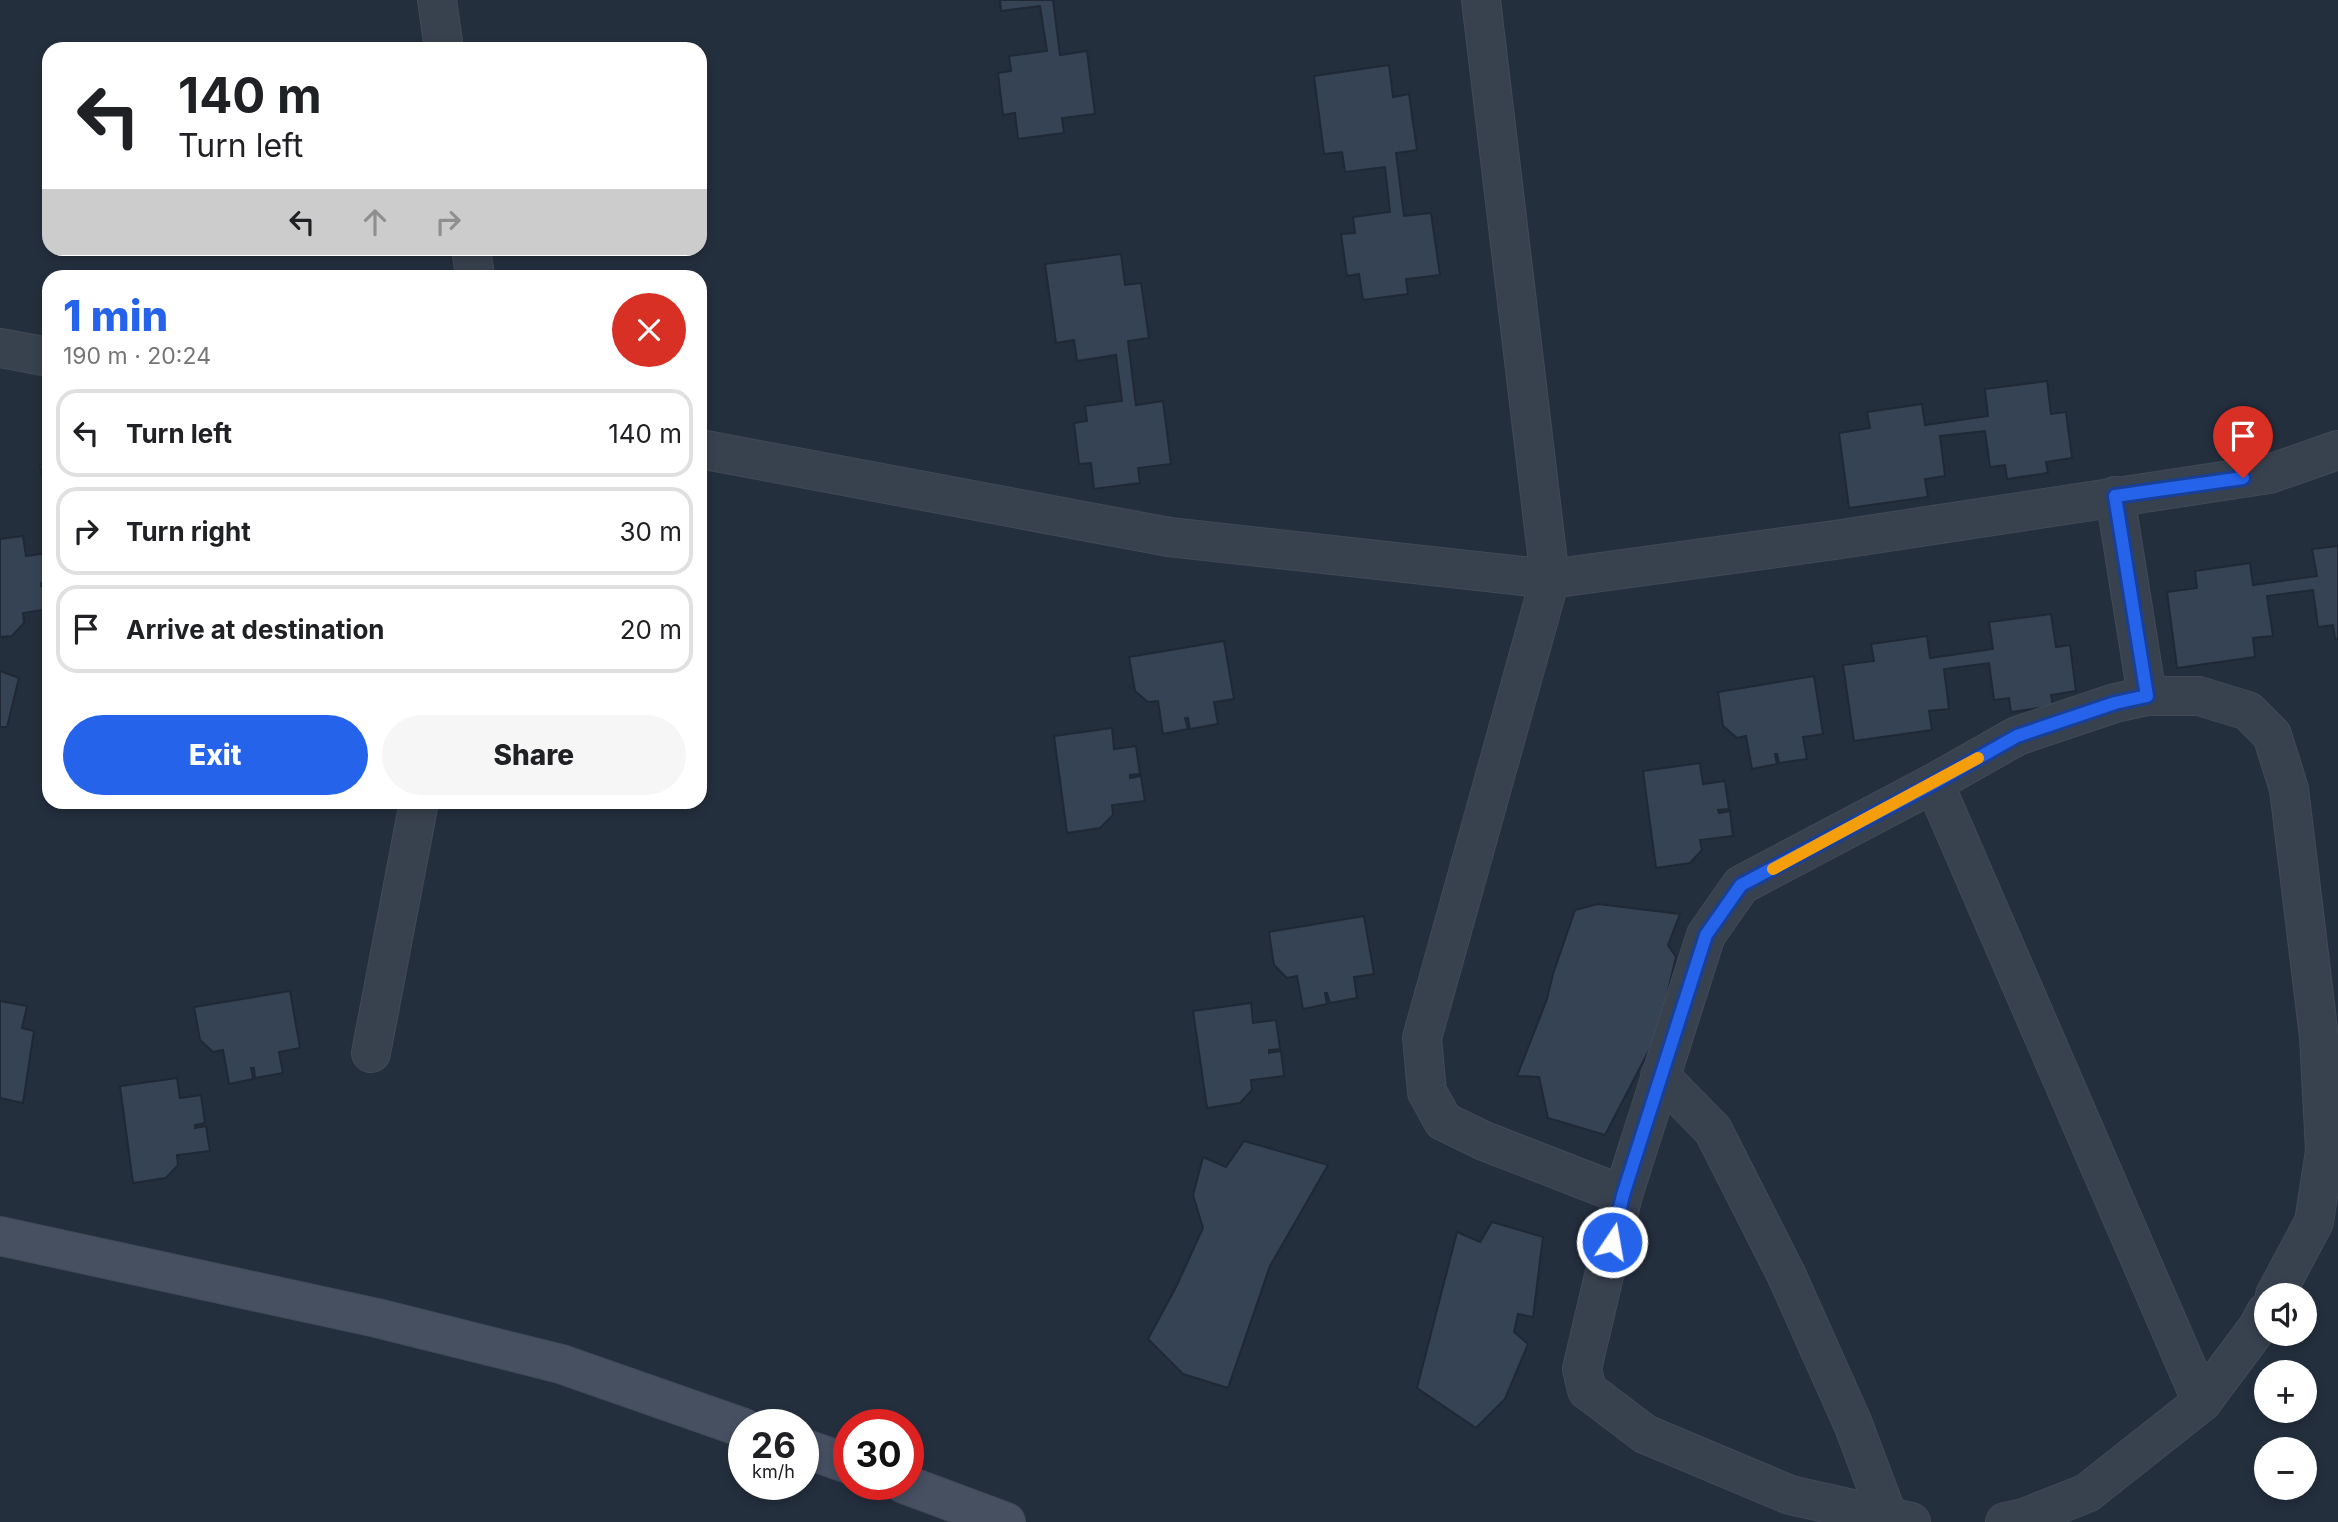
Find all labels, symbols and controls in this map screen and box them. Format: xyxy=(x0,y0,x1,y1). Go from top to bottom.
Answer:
text: 140 m xyxy=(178,66,322,125)
icon: left xyxy=(63,70,154,161)
text: Turn left xyxy=(178,126,303,165)
icon: left xyxy=(283,203,321,241)
icon: ahead xyxy=(356,203,394,241)
icon: right xyxy=(429,203,467,241)
text: 1 min xyxy=(63,290,168,341)
button: close xyxy=(612,293,686,367)
text: 190 m · 20:24 xyxy=(63,342,211,370)
pin xyxy=(2213,406,2273,478)
icon: left xyxy=(67,414,105,452)
icon: arrive xyxy=(2224,417,2262,455)
text: Turn left xyxy=(126,418,232,449)
text: 140 m xyxy=(608,418,682,449)
icon: right xyxy=(67,512,105,550)
text: Turn right xyxy=(126,516,251,547)
text: 30 m xyxy=(619,516,682,547)
icon: arrive xyxy=(67,610,105,648)
text: Arrive at destination xyxy=(126,614,385,645)
text: 20 m xyxy=(620,614,682,645)
button: Exit xyxy=(63,715,368,795)
button: Share xyxy=(382,715,686,795)
position arrow xyxy=(1575,1205,1649,1279)
map controls xyxy=(2254,1283,2317,1500)
button: sound xyxy=(2254,1283,2317,1346)
button: + xyxy=(2254,1360,2317,1423)
speed limit sign: 30 xyxy=(833,1409,924,1500)
text: 26 xyxy=(751,1424,796,1466)
button: − xyxy=(2254,1437,2317,1500)
text: km/h xyxy=(752,1461,795,1482)

